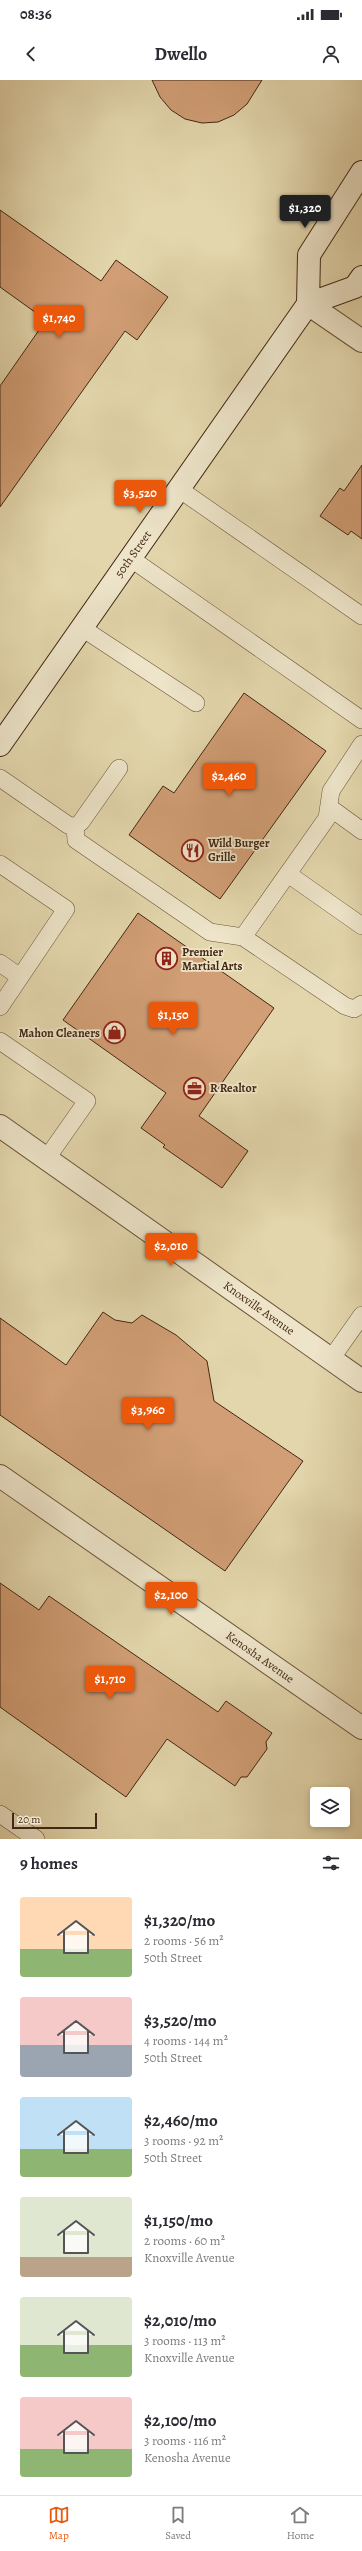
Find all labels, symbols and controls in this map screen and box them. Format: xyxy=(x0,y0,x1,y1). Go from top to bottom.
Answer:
text: 08:36 xyxy=(20,4,52,24)
text: Dwello xyxy=(155,42,207,66)
icon: back xyxy=(20,43,42,65)
icon: person xyxy=(320,43,342,65)
pin: $1,320 xyxy=(272,195,338,229)
text: $1,320 xyxy=(289,199,321,216)
pin: $1,740 xyxy=(26,305,92,339)
text: $1,740 xyxy=(43,309,75,326)
pin: $3,520 xyxy=(107,480,173,514)
text: $3,520 xyxy=(123,484,157,501)
street label: 50th Street xyxy=(111,527,155,581)
pin: $2,460 xyxy=(196,763,262,797)
text: $2,460 xyxy=(212,767,246,784)
place label: Wild Burger Grille xyxy=(207,835,270,865)
restaurant icon: Wild Burger Grille xyxy=(179,837,205,863)
place label: Premier Martial Arts xyxy=(182,944,242,974)
building icon: Premier Martial Arts xyxy=(154,946,180,972)
pin: $1,150 xyxy=(140,1002,206,1036)
text: $1,150 xyxy=(158,1006,188,1023)
shop icon: Mahon Cleaners xyxy=(102,1020,128,1046)
place label: Mahon Cleaners xyxy=(19,1025,100,1041)
office icon: R Realtor xyxy=(181,1075,207,1101)
place label: R Realtor xyxy=(210,1080,257,1096)
pin: $2,010 xyxy=(138,1233,204,1267)
text: $2,010 xyxy=(154,1237,188,1254)
street label: Knoxville Avenue xyxy=(220,1277,298,1339)
pin: $3,960 xyxy=(115,1397,181,1431)
text: $3,960 xyxy=(131,1401,165,1418)
pin: $2,100 xyxy=(138,1582,204,1616)
text: $2,100 xyxy=(154,1586,188,1603)
street label: Kenosha Avenue xyxy=(223,1627,297,1687)
pin: $1,710 xyxy=(77,1666,143,1700)
text: $1,710 xyxy=(95,1670,125,1687)
map controls xyxy=(310,1787,350,1827)
button: layers xyxy=(310,1787,350,1827)
scale bar xyxy=(12,1811,97,1830)
text: 20 m xyxy=(18,1812,40,1827)
text: 9 homes xyxy=(20,1852,78,1875)
icon: filters xyxy=(320,1852,342,1874)
text: $1,320/mo xyxy=(144,1909,215,1932)
icon: home xyxy=(52,1913,100,1961)
text: 2 rooms · 56 m² xyxy=(144,1932,224,1949)
text: 50th Street xyxy=(144,1949,202,1966)
text: $3,520/mo xyxy=(144,2009,216,2032)
icon: home xyxy=(52,2013,100,2061)
text: 4 rooms · 144 m² xyxy=(144,2032,228,2049)
text: 50th Street xyxy=(144,2049,202,2066)
text: $2,460/mo xyxy=(144,2109,218,2132)
icon: home xyxy=(52,2113,100,2161)
text: 3 rooms · 92 m² xyxy=(144,2132,223,2149)
text: 50th Street xyxy=(144,2149,202,2166)
text: $1,150/mo xyxy=(144,2209,213,2232)
icon: home xyxy=(52,2213,100,2261)
text: 2 rooms · 60 m² xyxy=(144,2232,225,2249)
text: Knoxville Avenue xyxy=(144,2249,235,2266)
text: $2,010/mo xyxy=(144,2309,217,2332)
icon: home xyxy=(52,2313,100,2361)
text: 3 rooms · 113 m² xyxy=(144,2332,226,2349)
text: Knoxville Avenue xyxy=(144,2349,235,2366)
text: $2,100/mo xyxy=(144,2409,217,2432)
icon: home xyxy=(52,2413,100,2461)
text: 3 rooms · 116 m² xyxy=(144,2432,226,2449)
text: Kenosha Avenue xyxy=(144,2449,231,2466)
tab: Map xyxy=(48,2504,70,2543)
tab: Saved xyxy=(165,2504,191,2543)
tab: Home xyxy=(287,2504,314,2543)

